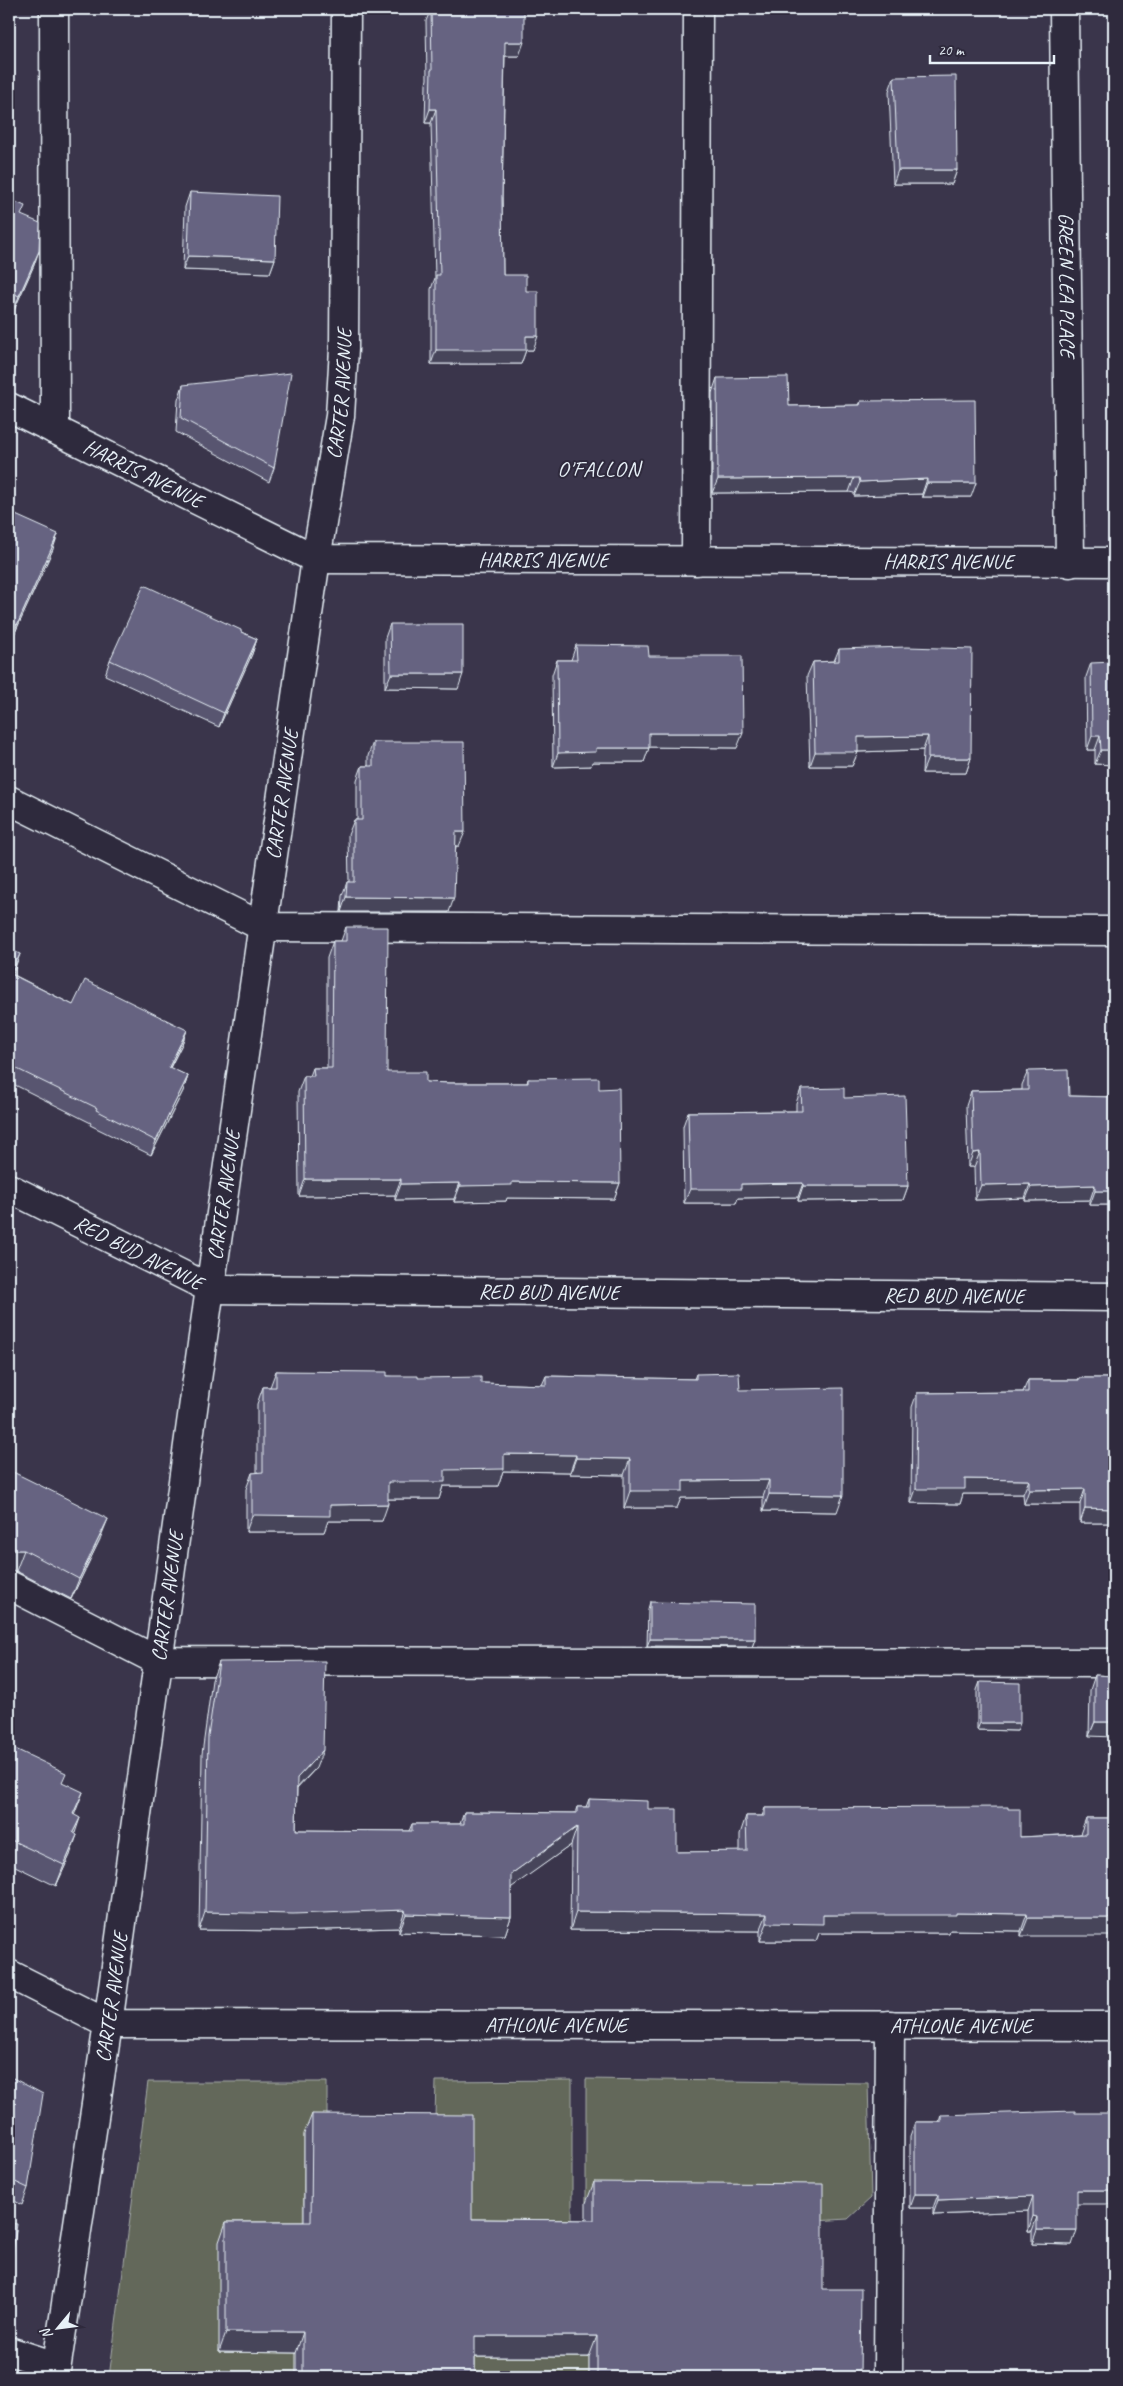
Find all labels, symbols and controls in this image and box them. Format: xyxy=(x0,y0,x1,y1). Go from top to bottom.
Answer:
scale bar xyxy=(930,32,1054,64)
text: 20 m xyxy=(938,41,965,60)
street label: GREEN LEA PLACE xyxy=(1053,212,1081,360)
street label: CARTER AVENUE xyxy=(320,326,357,461)
street label: HARRIS AVENUE xyxy=(79,433,210,515)
district label: O'FALLON xyxy=(557,455,643,483)
street label: HARRIS AVENUE xyxy=(478,547,611,573)
street label: HARRIS AVENUE xyxy=(883,548,1016,575)
street label: CARTER AVENUE xyxy=(260,725,304,861)
street label: CARTER AVENUE xyxy=(201,1126,246,1262)
street label: RED BUD AVENUE xyxy=(70,1210,210,1297)
street label: RED BUD AVENUE xyxy=(479,1278,622,1306)
street label: RED BUD AVENUE xyxy=(884,1282,1027,1309)
street label: CARTER AVENUE xyxy=(145,1527,189,1663)
street label: CARTER AVENUE xyxy=(89,1928,134,2064)
street label: ATHLONE AVENUE xyxy=(485,2012,630,2038)
street label: ATHLONE AVENUE xyxy=(890,2013,1035,2039)
north arrow xyxy=(32,2304,82,2354)
text: N xyxy=(36,2324,57,2342)

